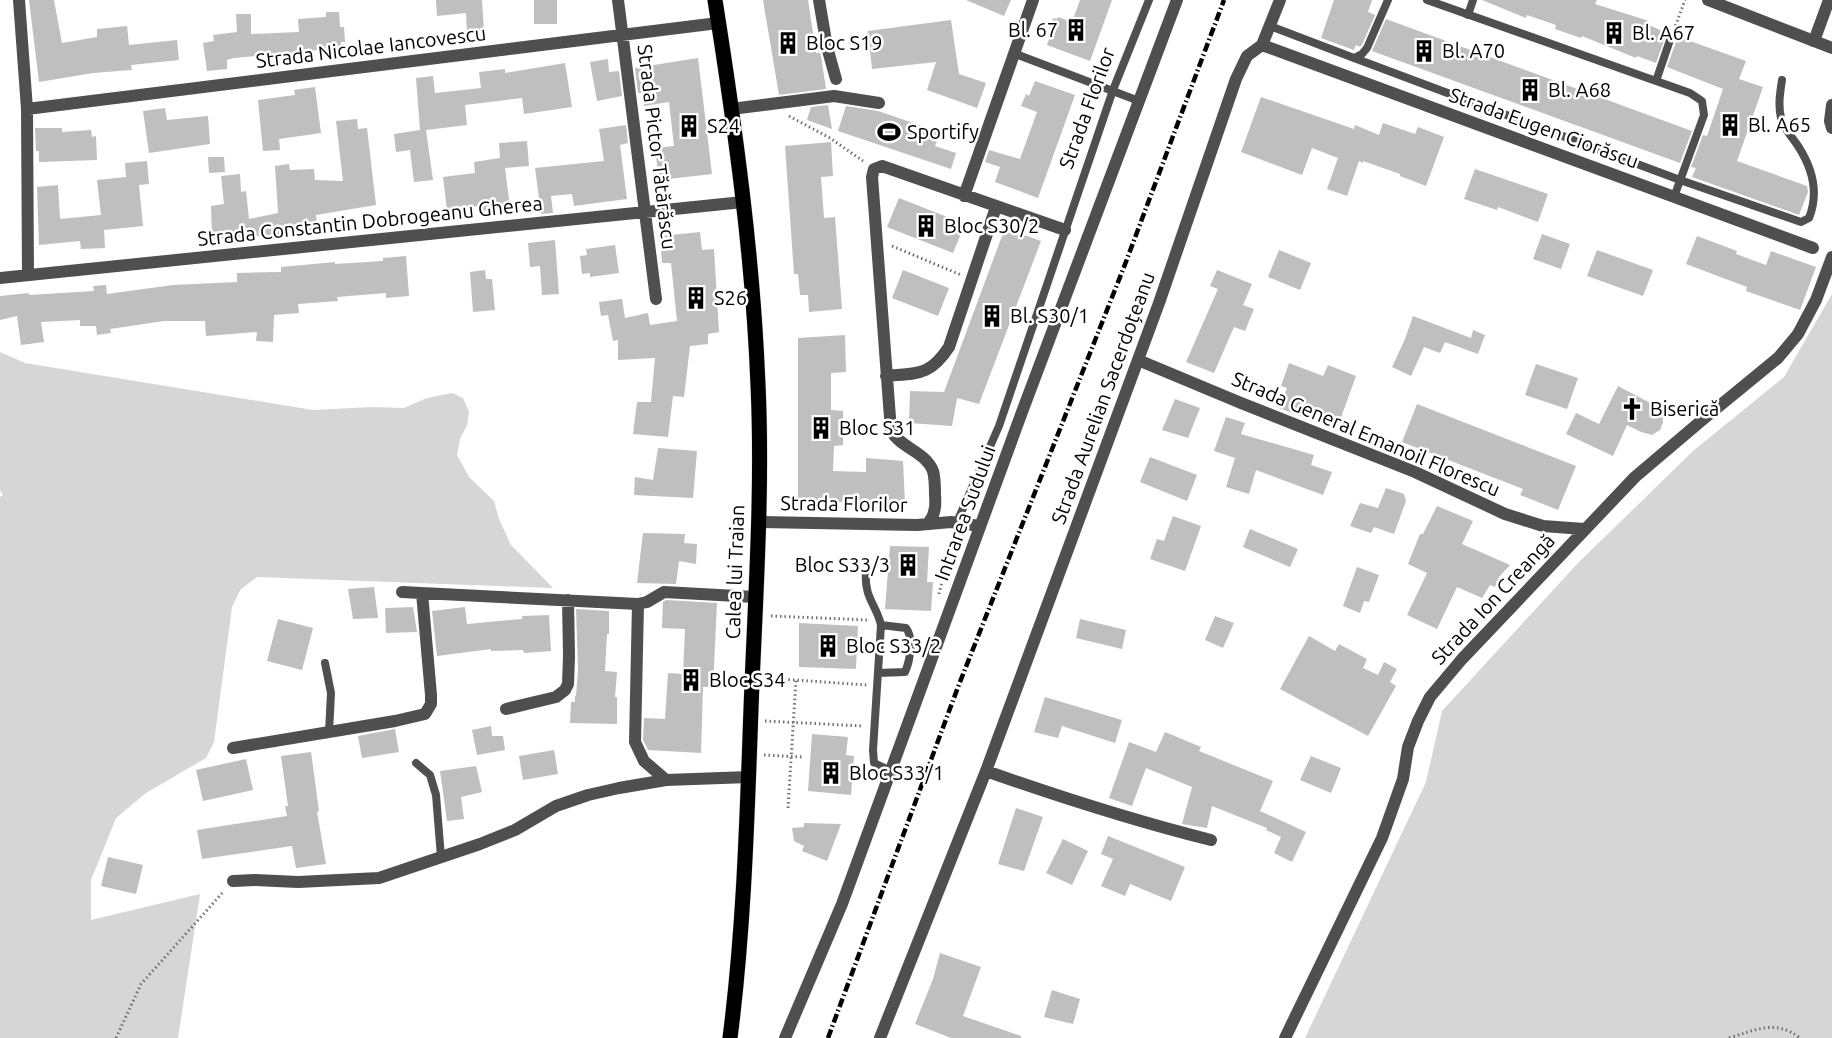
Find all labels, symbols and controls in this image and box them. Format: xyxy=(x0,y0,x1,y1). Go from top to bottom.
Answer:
building icon: Bl. 67 xyxy=(1063,17,1089,43)
place label: Bl. 67 xyxy=(1008,18,1058,41)
building icon: Bl. A67 xyxy=(1601,20,1627,46)
street label: Strada Nicolae Iancovescu xyxy=(254,21,487,72)
place label: Bl. A67 xyxy=(1632,21,1695,44)
building icon: Bloc S19 xyxy=(775,30,801,56)
place label: Bloc S19 xyxy=(806,31,883,54)
building icon: Bl. A70 xyxy=(1411,38,1437,64)
place label: Bl. A70 xyxy=(1442,39,1505,62)
street label: Strada Pictor Tătărăscu xyxy=(633,43,681,251)
street label: Strada Florilor xyxy=(1054,44,1119,172)
building icon: Bl. A68 xyxy=(1517,77,1543,103)
place label: Bl. A68 xyxy=(1548,78,1611,101)
street label: Strada Eugen Ciorăscu xyxy=(1446,83,1642,173)
building icon: Bl. A65 xyxy=(1717,112,1743,138)
building icon: S24 xyxy=(676,113,702,139)
place label: Bl. A65 xyxy=(1748,113,1811,136)
place label: S24 xyxy=(707,114,740,137)
sports icon: Sportify xyxy=(876,119,902,145)
place label: Sportify xyxy=(907,120,979,143)
street label: Strada Constantin Dobrogeanu Gherea xyxy=(196,191,544,250)
building icon: Bloc S30/2 xyxy=(913,213,939,239)
place label: Bloc S30/2 xyxy=(944,214,1039,237)
street label: Strada Aurelian Sacerdoțeanu xyxy=(1046,269,1159,527)
building icon: S26 xyxy=(683,285,709,311)
place label: S26 xyxy=(714,286,747,309)
building icon: Bl. S30/1 xyxy=(979,303,1005,329)
place label: Bl. S30/1 xyxy=(1010,304,1089,327)
street label: Strada General Emanoil Florescu xyxy=(1229,366,1504,501)
church icon: Biserică xyxy=(1619,396,1645,422)
place label: Biserică xyxy=(1650,397,1719,420)
building icon: Bloc S31 xyxy=(808,415,834,441)
place label: Bloc S31 xyxy=(839,416,916,439)
street label: Intrarea Sudului xyxy=(929,442,1000,584)
street label: Strada Florilor xyxy=(780,491,908,516)
street label: Calea lui Traian xyxy=(721,504,748,640)
street label: Strada Ion Creangă xyxy=(1426,529,1559,669)
building icon: Bloc S33/3 xyxy=(895,552,921,578)
place label: Bloc S33/3 xyxy=(795,553,890,576)
building icon: Bloc S33/2 xyxy=(815,633,841,659)
place label: Bloc S33/2 xyxy=(846,634,941,657)
building icon: Bloc S34 xyxy=(678,667,704,693)
place label: Bloc S34 xyxy=(709,668,786,691)
building icon: Bloc S33/1 xyxy=(818,760,844,786)
place label: Bloc S33/1 xyxy=(849,761,944,784)

